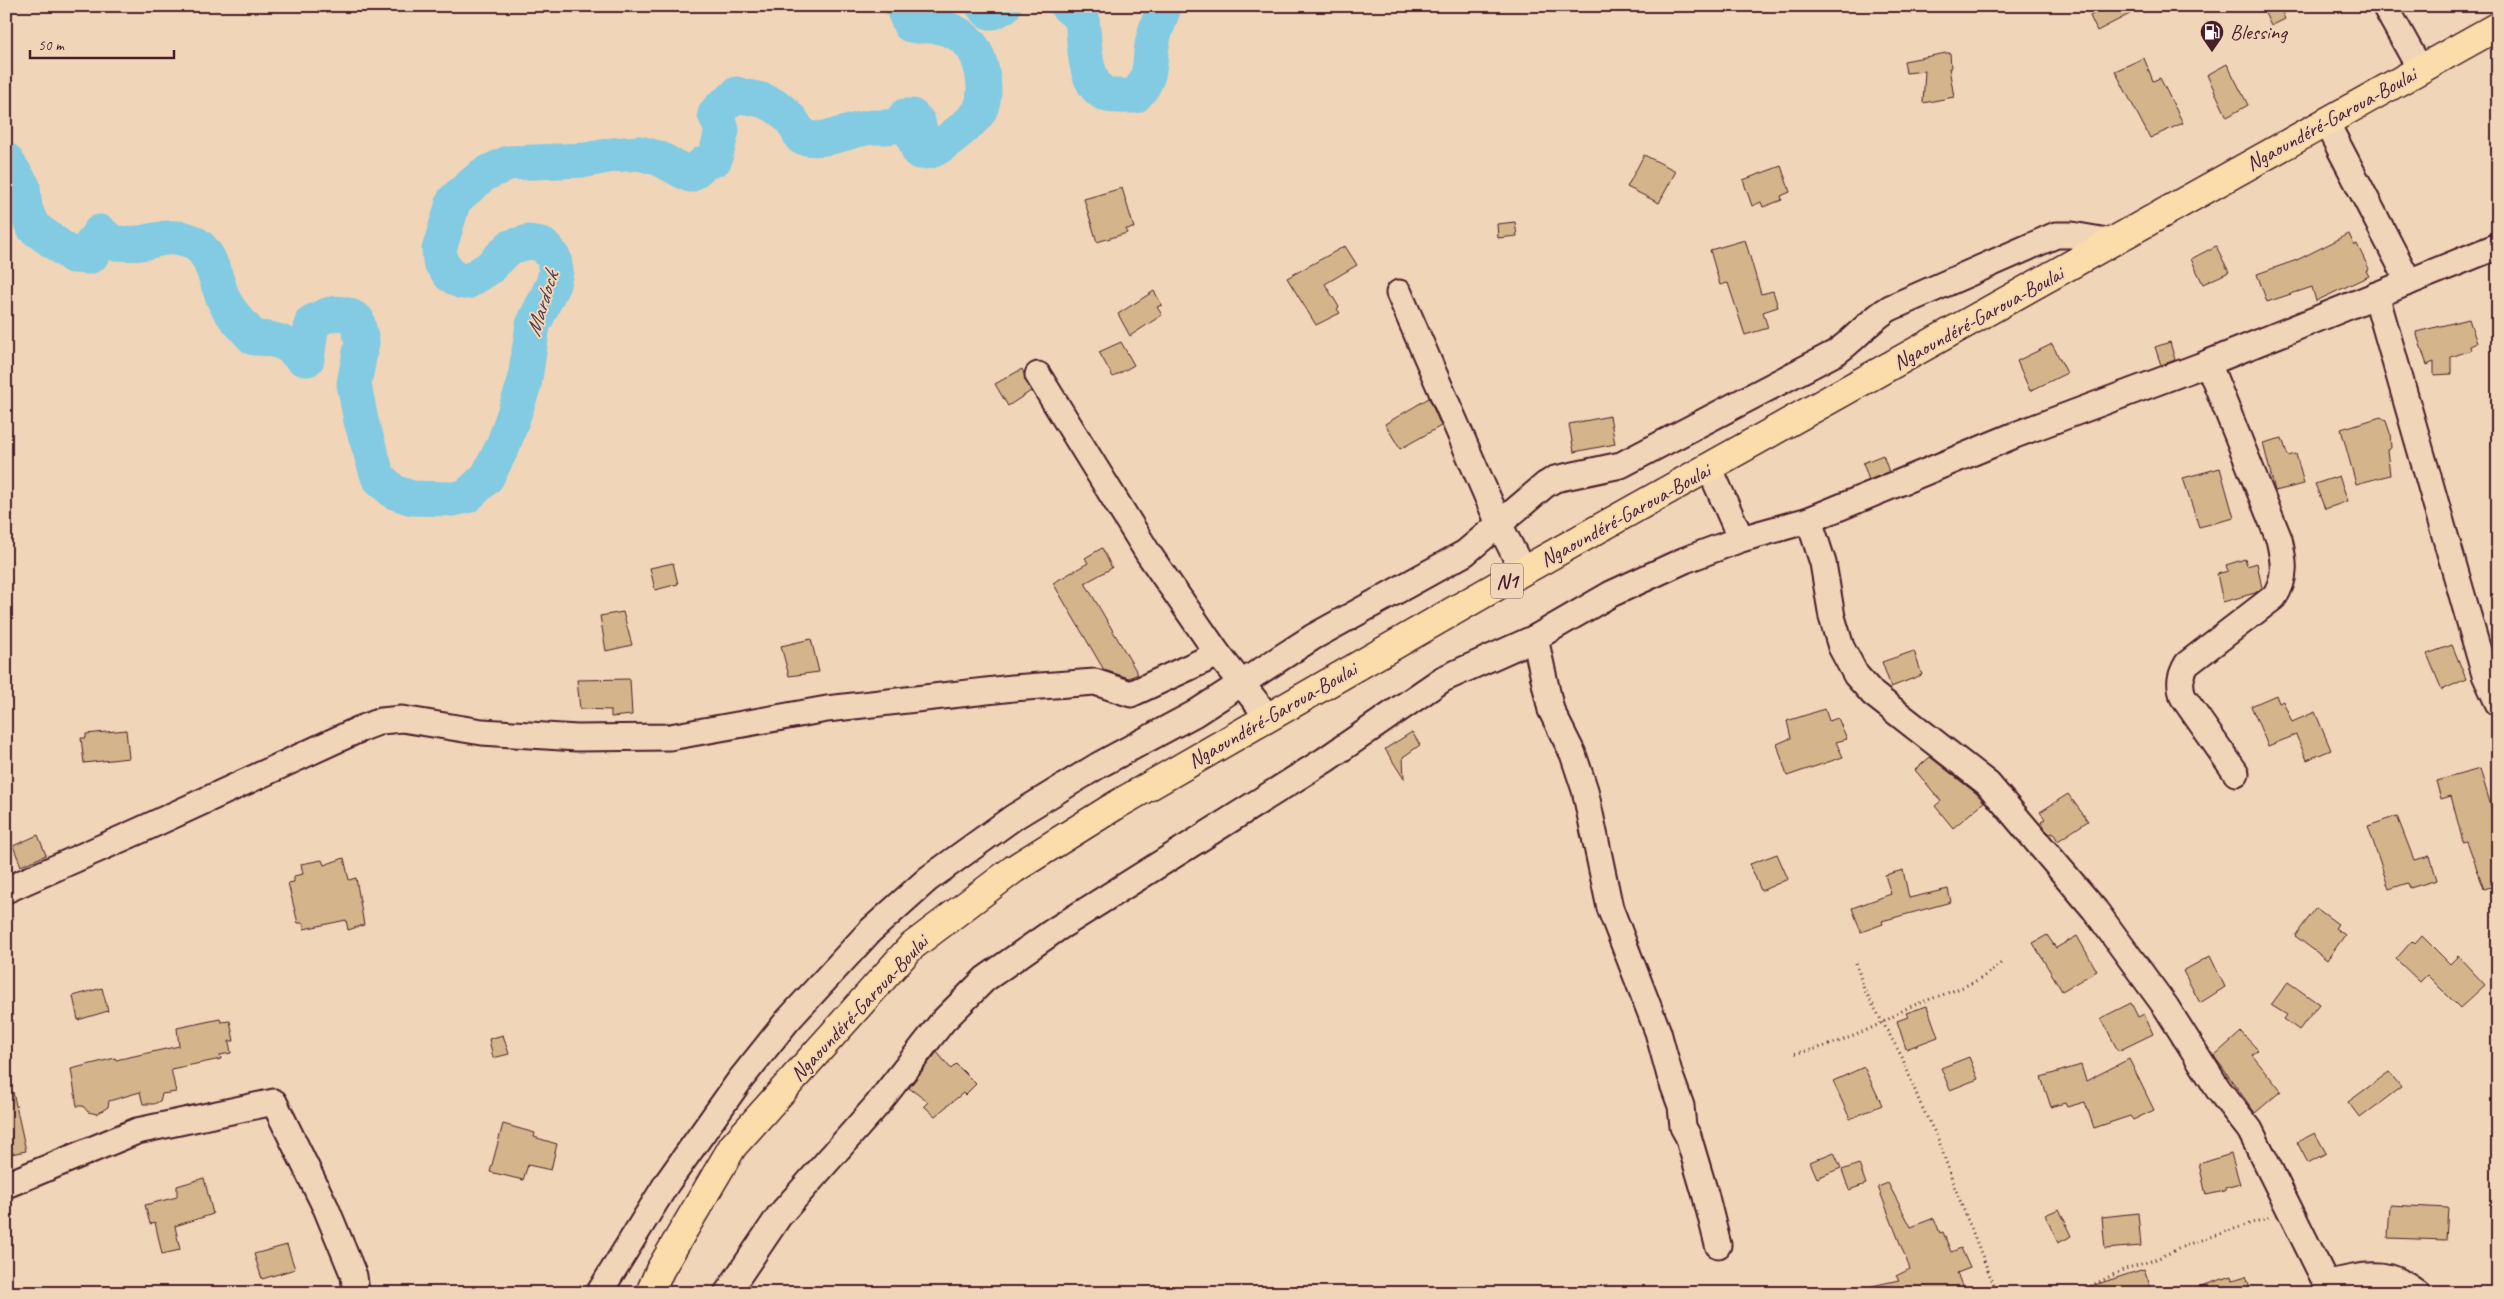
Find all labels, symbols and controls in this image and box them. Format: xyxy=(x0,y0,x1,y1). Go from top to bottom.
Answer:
fuel station icon: Blessing xyxy=(2199,19,2225,53)
place label: Blessing xyxy=(2230,19,2288,45)
scale bar xyxy=(30,28,174,60)
text: 50 m xyxy=(38,36,65,55)
street label: Ngaoundéré-Garoua-Boulai xyxy=(2241,60,2423,177)
street label: Ngaoundéré-Garoua-Boulai xyxy=(1888,259,2070,376)
water label: Mardock xyxy=(519,265,566,340)
street label: Ngaoundéré-Garoua-Boulai xyxy=(1535,456,1717,573)
road number: N1 xyxy=(1491,564,1523,598)
street label: Ngaoundéré-Garoua-Boulai xyxy=(1183,655,1364,774)
street label: Ngaoundéré-Garoua-Boulai xyxy=(784,927,936,1087)

